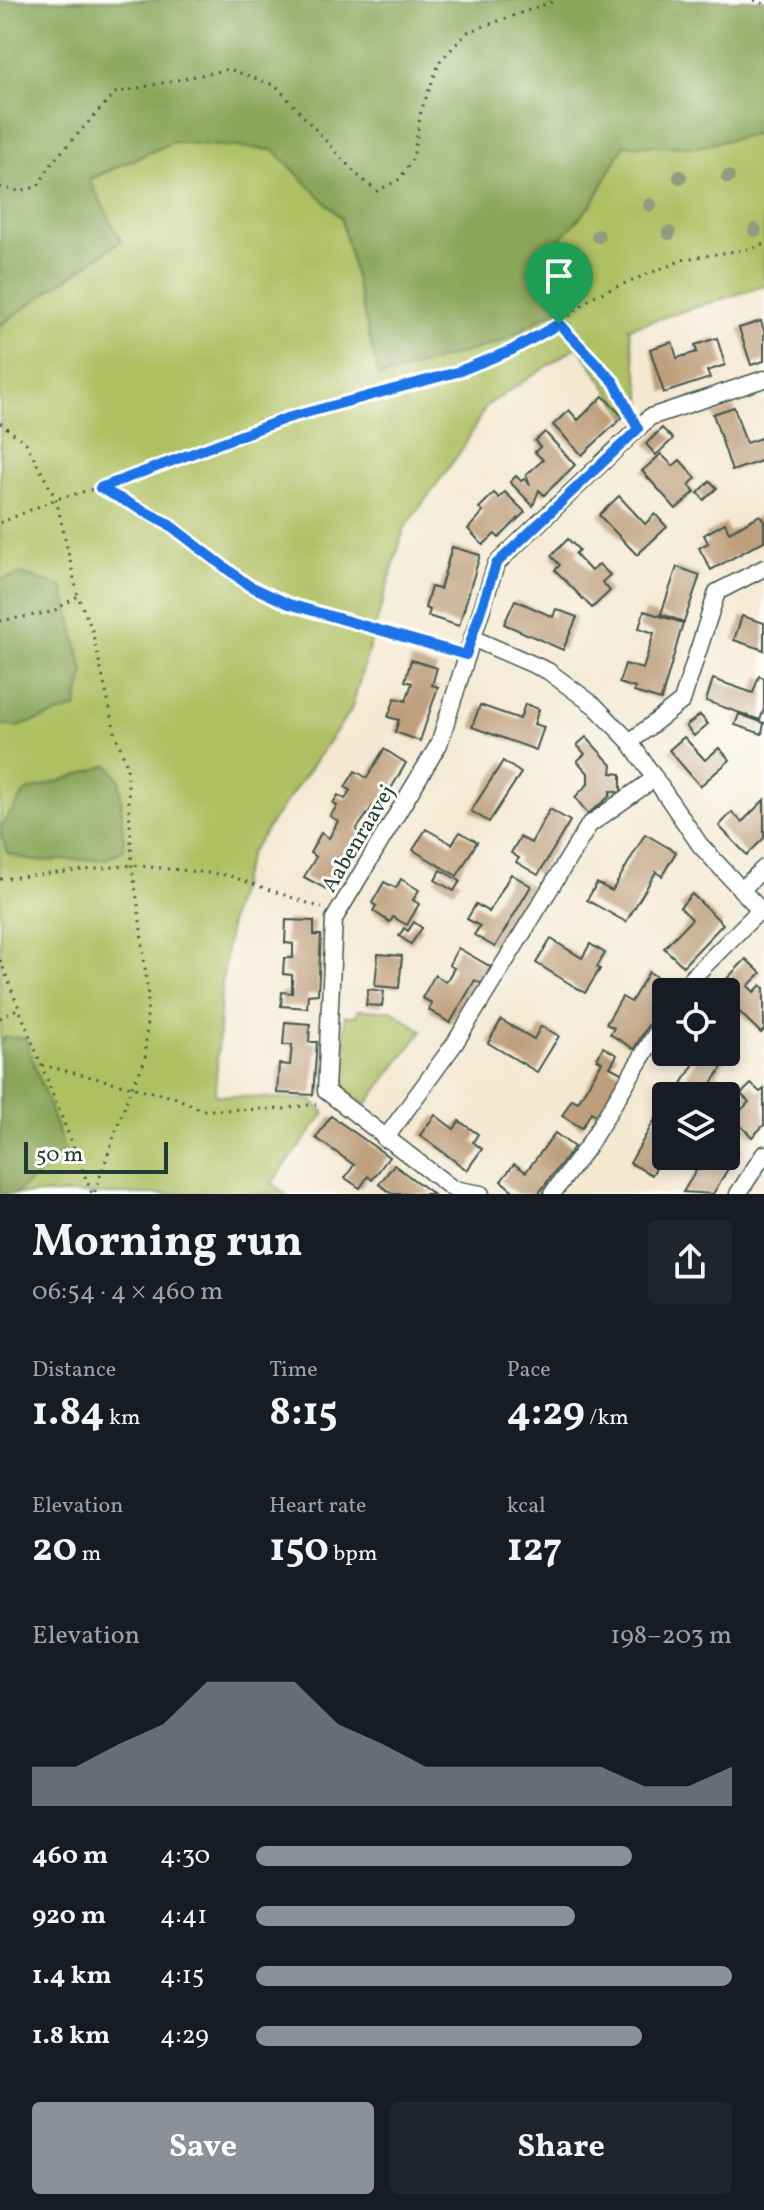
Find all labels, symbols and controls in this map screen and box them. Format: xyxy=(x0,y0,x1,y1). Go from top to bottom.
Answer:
pin xyxy=(525,242,593,324)
icon: arrive xyxy=(537,254,581,298)
street label: Aabenraavej xyxy=(315,780,403,899)
map controls xyxy=(652,978,740,1170)
button: locate xyxy=(652,978,740,1066)
button: layers xyxy=(652,1082,740,1170)
scale bar xyxy=(24,1138,168,1174)
text: 50 m xyxy=(36,1140,83,1171)
text: Morning run xyxy=(32,1213,303,1274)
button: share xyxy=(648,1220,732,1304)
text: 06:54 · 4 × 460 m xyxy=(32,1274,223,1310)
text: Distance xyxy=(32,1355,116,1386)
text: Time xyxy=(269,1355,318,1386)
text: Pace xyxy=(507,1355,551,1386)
text: 1.84 xyxy=(32,1386,105,1442)
text: 8:15 xyxy=(269,1386,338,1442)
text: 4:29 xyxy=(507,1386,585,1442)
text: km xyxy=(105,1403,140,1434)
text: /km xyxy=(585,1403,629,1434)
text: Elevation xyxy=(32,1491,123,1522)
text: Heart rate xyxy=(269,1491,366,1522)
text: kcal xyxy=(507,1491,546,1522)
text: 20 xyxy=(32,1522,77,1578)
text: 150 xyxy=(269,1522,329,1578)
text: 127 xyxy=(507,1522,562,1578)
text: m xyxy=(77,1539,101,1570)
text: bpm xyxy=(329,1539,377,1570)
text: Elevation xyxy=(32,1618,140,1654)
text: 198–203 m xyxy=(610,1618,732,1654)
text: 460 m xyxy=(32,1838,108,1874)
text: 4:30 xyxy=(160,1838,210,1874)
text: 920 m xyxy=(32,1898,106,1934)
text: 4:41 xyxy=(160,1898,207,1934)
text: 1.4 km xyxy=(32,1958,112,1994)
text: 4:15 xyxy=(160,1958,204,1994)
text: 1.8 km xyxy=(32,2018,110,2054)
text: 4:29 xyxy=(160,2018,209,2054)
button: Save xyxy=(32,2102,374,2194)
button: Share xyxy=(390,2102,732,2194)

